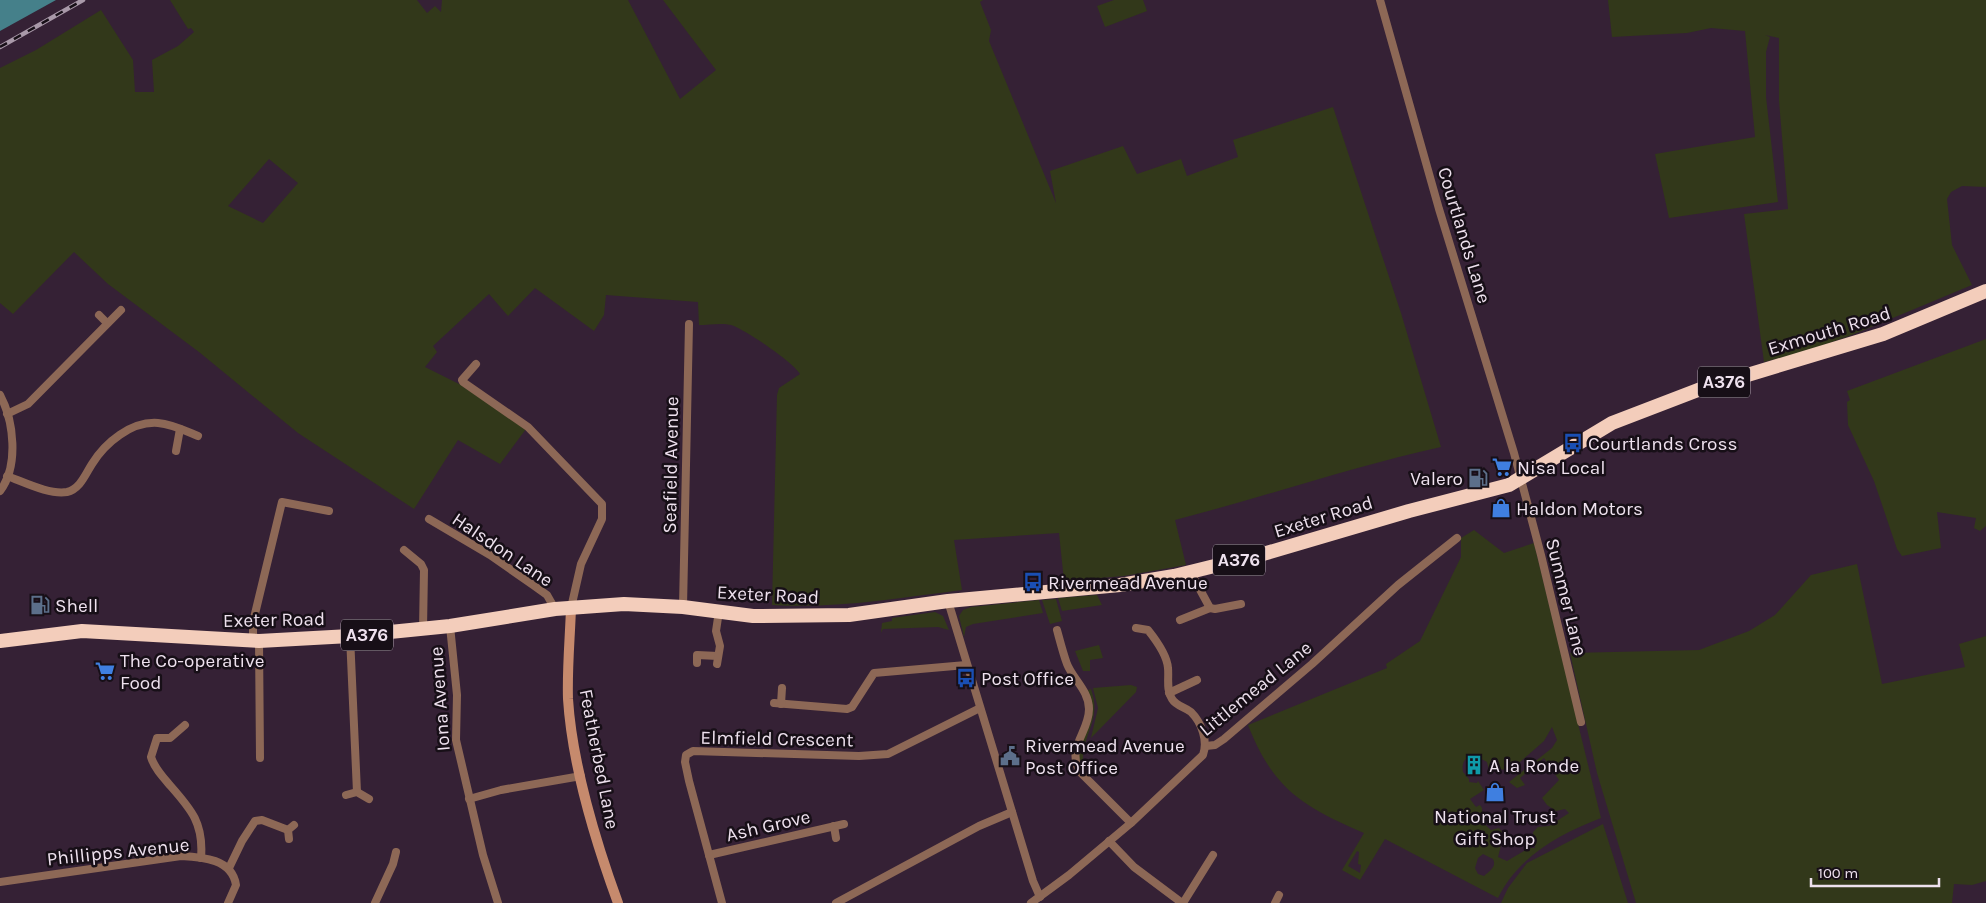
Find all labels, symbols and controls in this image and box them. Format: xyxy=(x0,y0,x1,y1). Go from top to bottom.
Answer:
street label: Courtlands Lane xyxy=(1433,165,1495,306)
street label: Exmouth Road xyxy=(1765,302,1893,360)
road number: A376 xyxy=(1698,367,1750,398)
street label: Seafield Avenue xyxy=(659,396,683,534)
bus stop icon: Courtlands Cross xyxy=(1562,432,1584,454)
place label: Courtlands Cross xyxy=(1588,433,1737,455)
supermarket icon: Nisa Local xyxy=(1491,456,1513,478)
place label: Nisa Local xyxy=(1517,457,1605,479)
fuel station icon: Valero xyxy=(1467,467,1489,489)
place label: Valero xyxy=(1410,468,1463,490)
street label: Exeter Road xyxy=(1271,491,1375,542)
shop icon: Haldon Motors xyxy=(1490,497,1512,519)
place label: Haldon Motors xyxy=(1516,498,1643,520)
street label: Halsdon Lane xyxy=(448,508,557,592)
street label: Summer Lane xyxy=(1541,536,1591,658)
road number: A376 xyxy=(1213,544,1265,576)
bus stop icon: Rivermead Avenue xyxy=(1022,571,1044,593)
place label: Rivermead Avenue xyxy=(1048,572,1208,594)
street label: Exeter Road xyxy=(716,581,820,609)
fuel station icon: Shell xyxy=(29,594,51,616)
place label: Shell xyxy=(55,595,98,617)
street label: Exeter Road xyxy=(223,608,325,632)
road number: A376 xyxy=(341,620,393,650)
street label: Littlemead Lane xyxy=(1195,637,1316,741)
street label: Iona Avenue xyxy=(425,646,455,752)
place label: The Co-operative Food xyxy=(120,650,265,694)
supermarket icon: The Co-operative Food xyxy=(94,660,116,682)
bus stop icon: Post Office xyxy=(955,667,977,689)
place label: Post Office xyxy=(981,668,1074,690)
street label: Featherbed Lane xyxy=(575,687,623,831)
street label: Elmfield Crescent xyxy=(700,727,854,751)
place label: Rivermead Avenue Post Office xyxy=(1025,735,1185,779)
public building icon: Rivermead Avenue Post Office xyxy=(999,745,1021,767)
building icon: A la Ronde xyxy=(1463,754,1485,776)
place label: A la Ronde xyxy=(1489,755,1579,777)
shop icon: National Trust Gift Shop xyxy=(1484,781,1506,803)
street label: Ash Grove xyxy=(724,806,812,846)
place label: National Trust Gift Shop xyxy=(1434,806,1556,850)
street label: Phillipps Avenue xyxy=(46,834,190,870)
scale bar xyxy=(1811,856,1938,888)
text: 100 m xyxy=(1818,864,1858,882)

